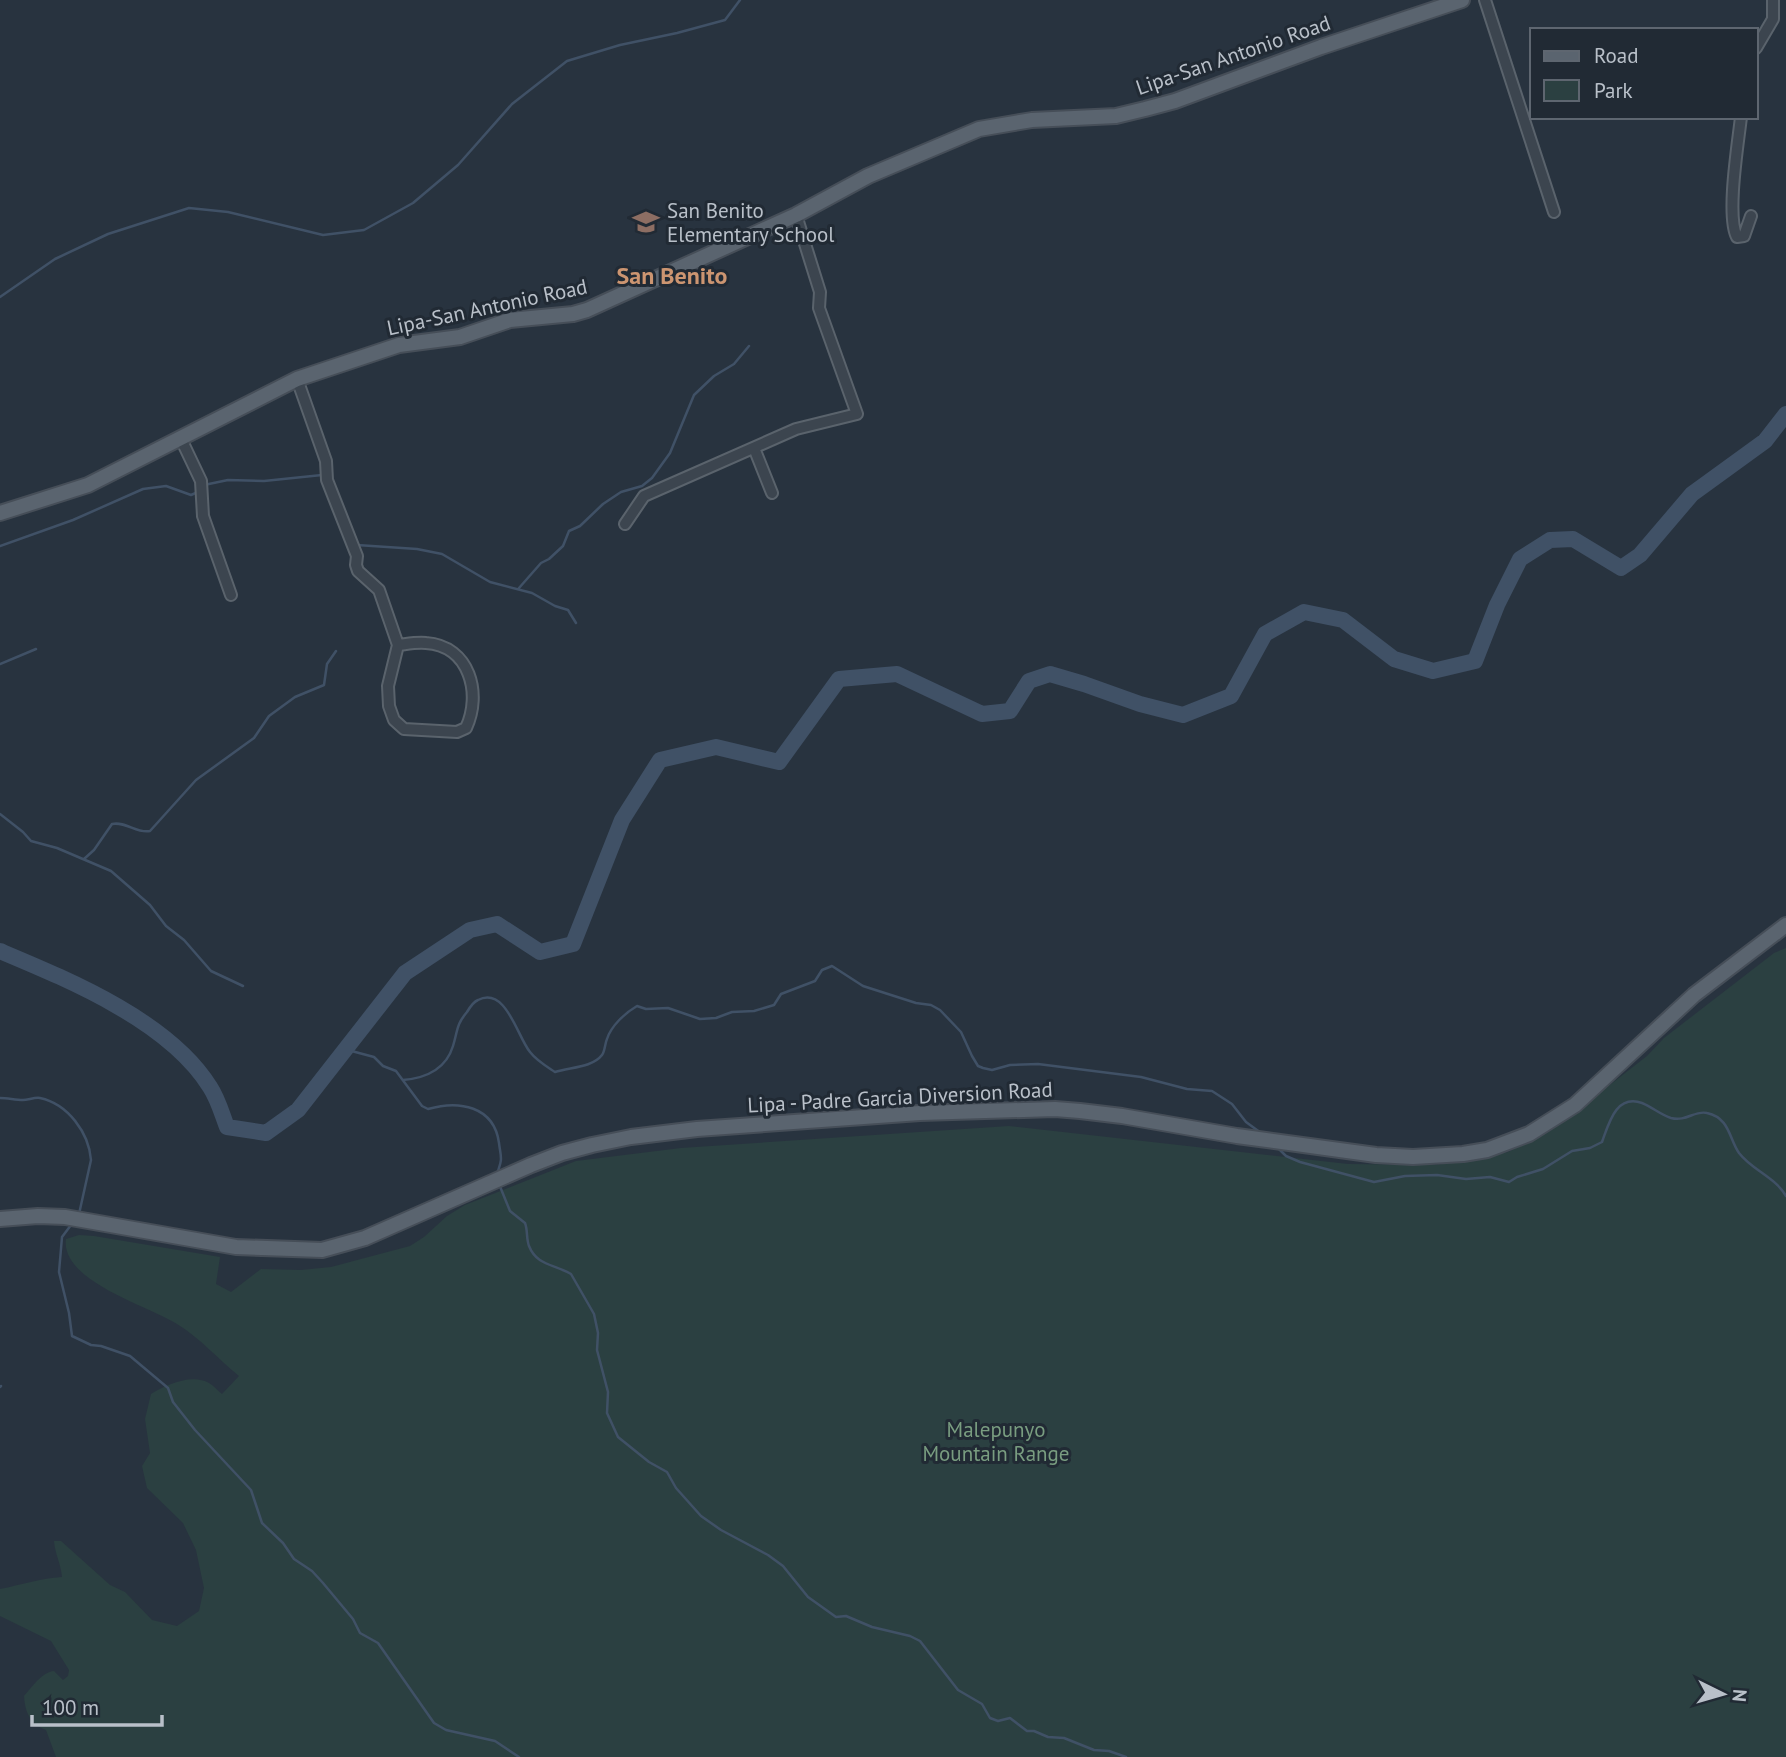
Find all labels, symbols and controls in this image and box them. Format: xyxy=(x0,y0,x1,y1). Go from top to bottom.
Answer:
street label: Lipa-San Antonio Road xyxy=(1132,9,1334,101)
legend xyxy=(1530,28,1758,119)
text: Road xyxy=(1594,42,1638,69)
text: Park xyxy=(1594,77,1633,104)
place label: San Benito Elementary School xyxy=(667,197,834,248)
school or university icon: San Benito Elementary School xyxy=(631,207,661,237)
district label: San Benito xyxy=(617,260,728,291)
street label: Lipa-San Antonio Road xyxy=(384,273,590,341)
street label: Lipa - Padre Garcia Diversion Road xyxy=(747,1076,1053,1118)
park label: Malepunyo Mountain Range xyxy=(922,1416,1070,1467)
north arrow xyxy=(1688,1659,1758,1729)
scale bar xyxy=(32,1684,161,1728)
text: N xyxy=(1727,1688,1752,1703)
text: 100 m xyxy=(42,1694,99,1721)

